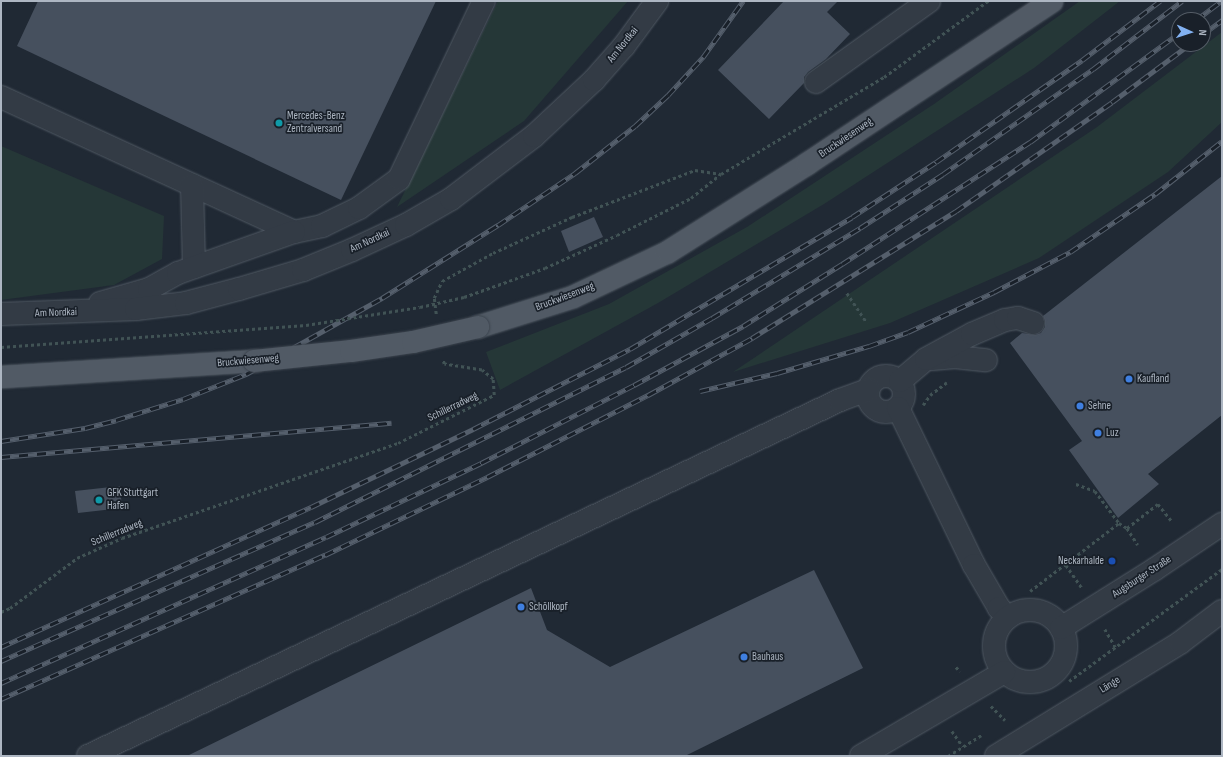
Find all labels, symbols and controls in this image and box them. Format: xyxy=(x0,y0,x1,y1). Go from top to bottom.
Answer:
north arrow xyxy=(1171,12,1211,52)
street label: Am Nordkai xyxy=(605,25,641,65)
text: N xyxy=(1196,29,1209,36)
place label: Mercedes-Benz Zentralversand xyxy=(287,110,345,136)
street label: Bruckwiesenweg xyxy=(817,115,875,161)
marker: Mercedes-Benz Zentralversand xyxy=(274,118,284,128)
street label: Am Nordkai xyxy=(348,226,392,256)
street label: Bruckwiesenweg xyxy=(534,280,596,314)
street label: Am Nordkai xyxy=(35,306,77,320)
street label: Bruckwiesenweg xyxy=(217,352,279,370)
place label: Kaufland xyxy=(1137,372,1169,386)
marker: Kaufland xyxy=(1124,374,1134,384)
street label: Schillerradweg xyxy=(426,389,480,425)
place label: Sehne xyxy=(1088,399,1111,413)
marker: Sehne xyxy=(1075,401,1085,411)
place label: Luz xyxy=(1106,426,1119,440)
marker: Luz xyxy=(1093,428,1103,438)
place label: GFK Stuttgart Hafen xyxy=(107,487,158,513)
marker: GFK Stuttgart Hafen xyxy=(94,495,104,505)
street label: Schillerradweg xyxy=(89,517,145,549)
street label: Augsburger Straße xyxy=(1110,553,1174,601)
place label: Neckarhalde xyxy=(1058,554,1104,568)
marker: Neckarhalde xyxy=(1107,556,1117,566)
place label: Schöllkopf xyxy=(529,600,568,614)
marker: Schöllkopf xyxy=(516,602,526,612)
place label: Bauhaus xyxy=(752,650,783,664)
marker: Bauhaus xyxy=(739,652,749,662)
street label: Länge xyxy=(1097,674,1123,696)

